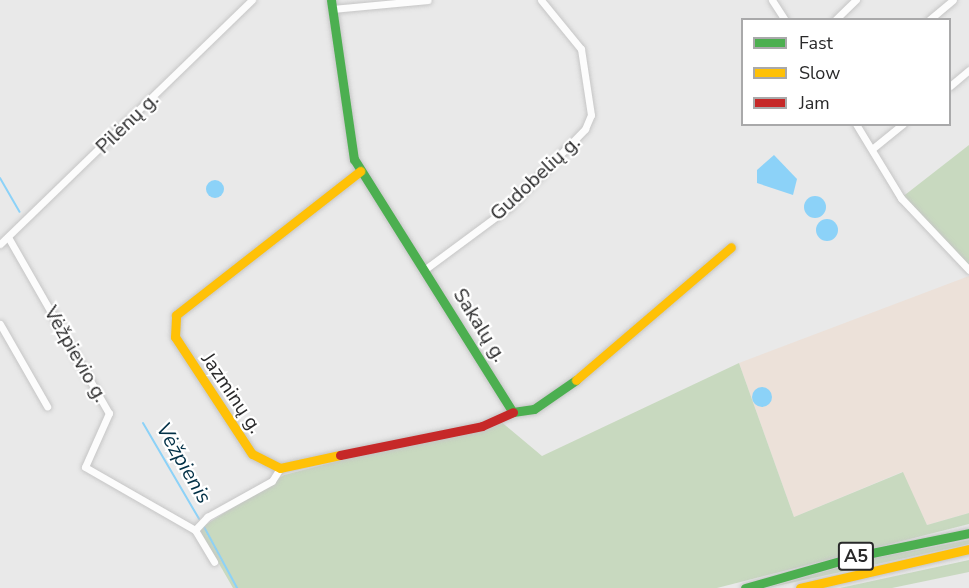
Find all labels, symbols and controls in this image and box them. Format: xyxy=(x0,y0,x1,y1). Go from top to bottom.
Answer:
legend xyxy=(741,18,951,126)
text: Fast xyxy=(799,31,833,55)
text: Slow xyxy=(799,61,840,85)
street label: Pilėnų g. xyxy=(91,87,163,159)
text: Jam xyxy=(799,91,830,115)
street label: Gudobelių g. xyxy=(485,130,585,226)
street label: Sakalų g. xyxy=(448,284,512,366)
street label: Vėžpievio g. xyxy=(39,302,113,406)
street label: Jazminų g. xyxy=(196,348,268,438)
water label: Vėžpienis xyxy=(151,418,217,508)
road number: A5 xyxy=(836,541,876,571)

